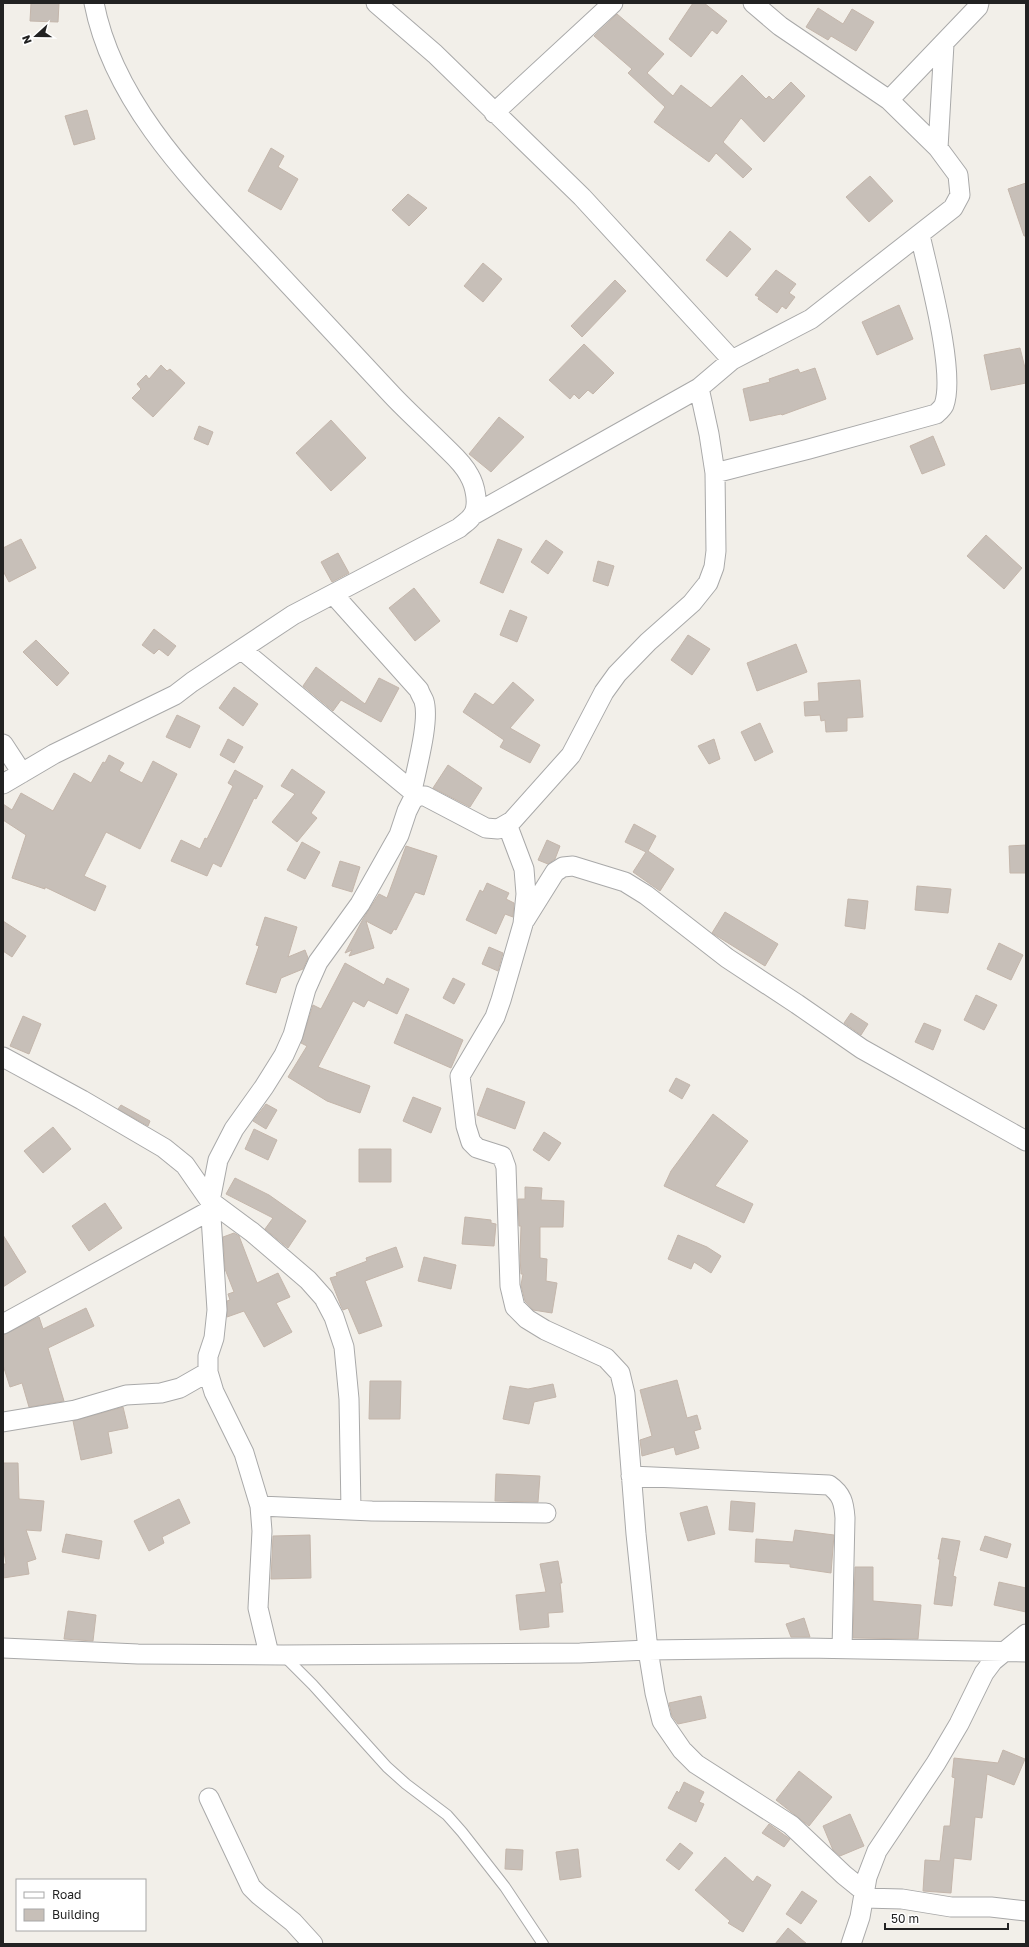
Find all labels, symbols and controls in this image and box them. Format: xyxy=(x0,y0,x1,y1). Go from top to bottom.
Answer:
north arrow xyxy=(16,16,56,56)
text: N xyxy=(19,34,34,46)
legend xyxy=(16,1879,146,1931)
text: Road xyxy=(52,1887,81,1902)
scale bar xyxy=(885,1905,1008,1931)
text: Building xyxy=(52,1907,100,1922)
text: 50 m xyxy=(891,1911,919,1926)

